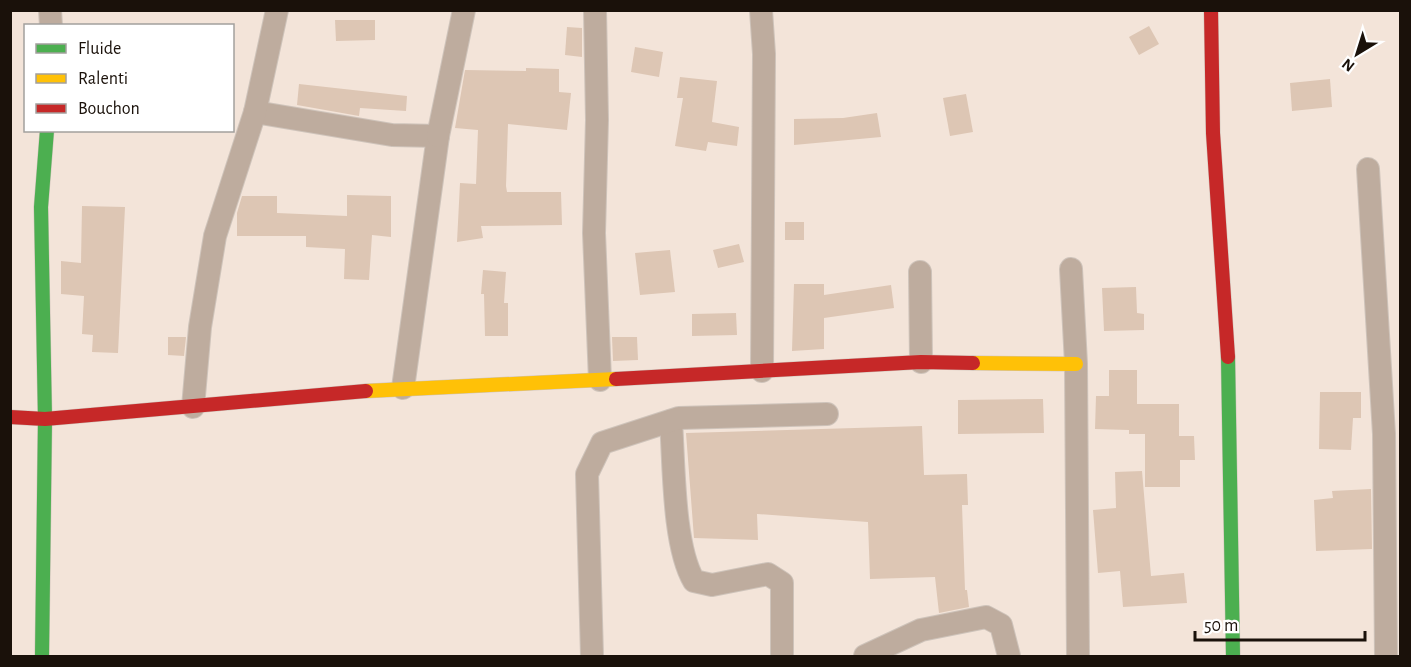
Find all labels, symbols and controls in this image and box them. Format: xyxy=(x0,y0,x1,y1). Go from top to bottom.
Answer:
legend xyxy=(24,24,234,132)
north arrow xyxy=(1327,24,1387,84)
text: Fluide xyxy=(78,40,121,58)
text: N xyxy=(1339,55,1358,75)
text: Ralenti xyxy=(78,70,128,88)
text: Bouchon xyxy=(78,100,140,118)
scale bar xyxy=(1195,604,1364,642)
text: 50 m xyxy=(1204,617,1238,635)

